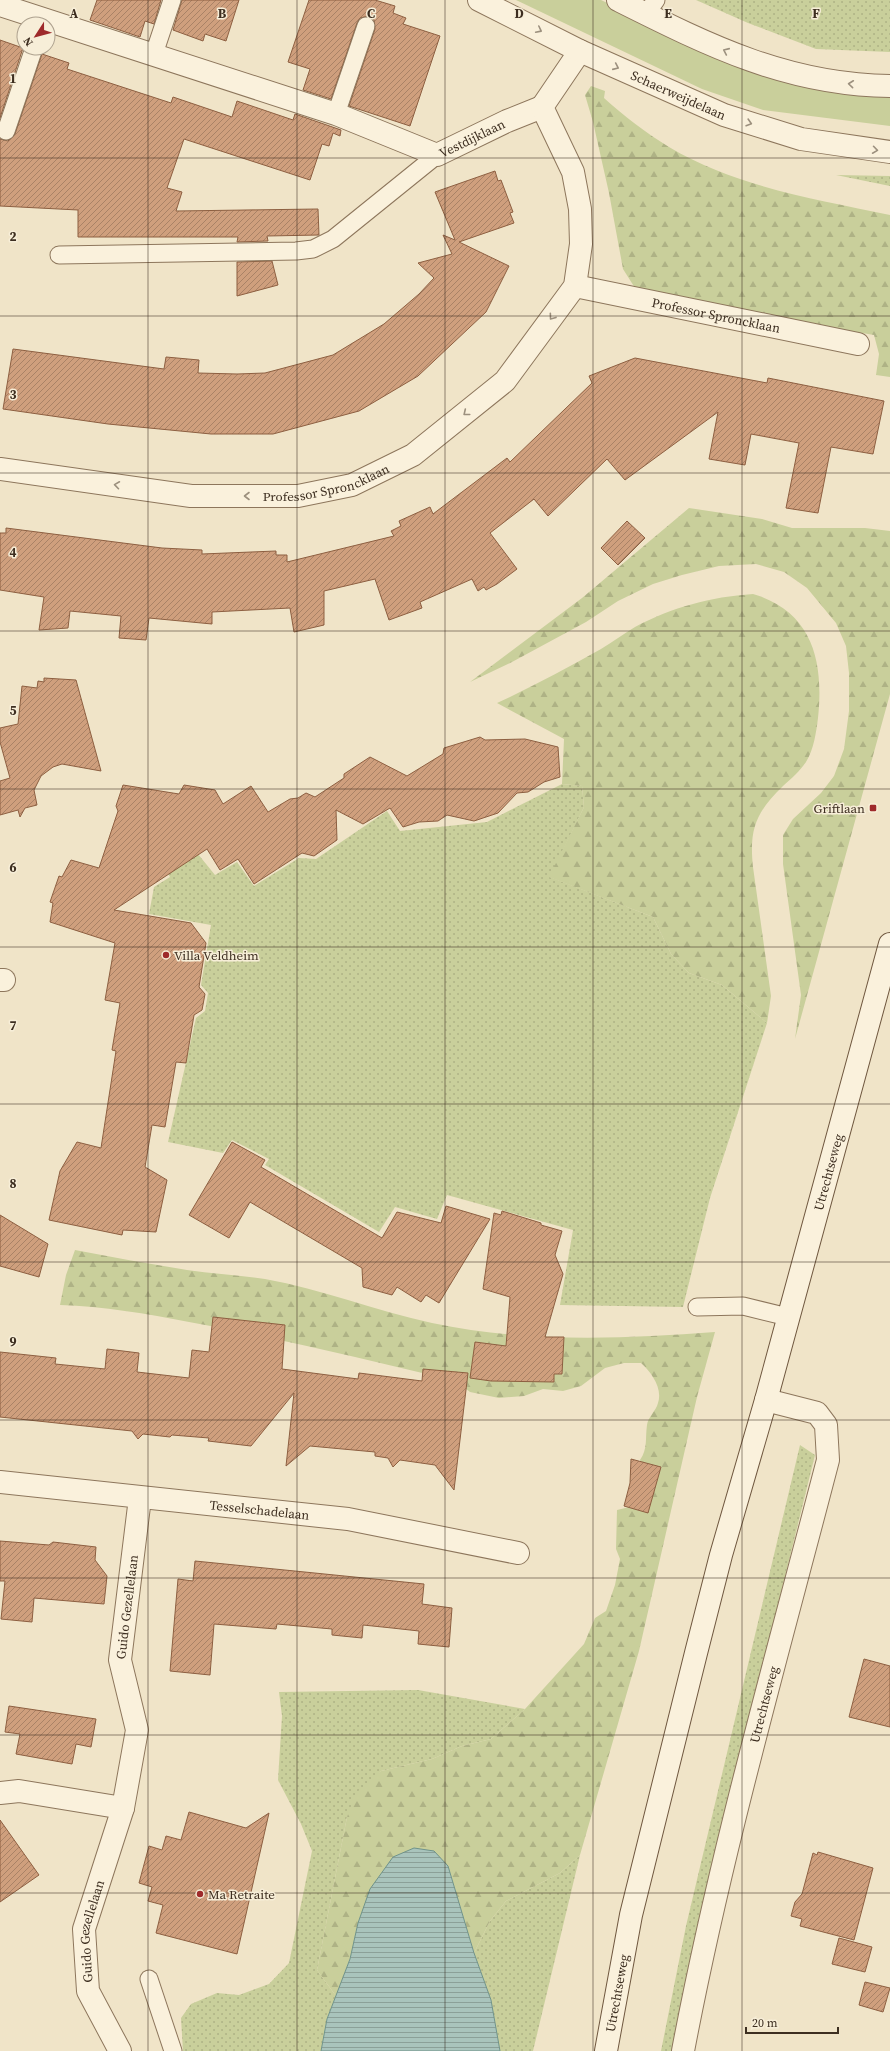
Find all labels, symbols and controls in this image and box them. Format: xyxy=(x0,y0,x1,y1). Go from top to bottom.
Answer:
text: A xyxy=(70,5,79,22)
text: B xyxy=(218,5,227,22)
text: C xyxy=(367,5,375,22)
text: D xyxy=(514,5,524,22)
text: E xyxy=(664,5,672,22)
text: F xyxy=(812,5,820,22)
north arrow xyxy=(16,16,56,56)
one-way arrow xyxy=(534,25,542,33)
text: N xyxy=(20,34,37,49)
one-way arrow xyxy=(723,48,730,56)
one-way arrow xyxy=(612,62,619,70)
street label: Schaerweijdelaan xyxy=(628,67,729,124)
text: 1 xyxy=(9,70,17,87)
one-way arrow xyxy=(848,80,854,89)
street label: Vestdijklaan xyxy=(436,115,508,162)
one-way arrow xyxy=(745,118,752,127)
one-way arrow xyxy=(872,145,878,154)
text: 2 xyxy=(9,228,17,245)
street label: Professor Sproncklaan xyxy=(650,294,782,337)
one-way arrow xyxy=(550,313,557,320)
text: 3 xyxy=(9,386,17,403)
one-way arrow xyxy=(463,408,470,415)
street label: Professor Sproncklaan xyxy=(263,460,392,505)
one-way arrow xyxy=(114,481,120,490)
one-way arrow xyxy=(244,492,250,500)
text: 4 xyxy=(9,544,17,561)
text: 5 xyxy=(9,702,17,719)
place label: Griftlaan xyxy=(814,800,865,817)
marker: Griftlaan xyxy=(868,803,878,813)
text: 6 xyxy=(9,859,17,876)
place label: Villa Veldheim xyxy=(174,947,259,964)
marker: Villa Veldheim xyxy=(161,950,171,960)
text: 7 xyxy=(9,1017,17,1034)
street label: Utrechtseweg xyxy=(810,1132,847,1212)
text: 8 xyxy=(9,1175,17,1192)
text: 9 xyxy=(9,1333,17,1350)
street label: Tesselschadelaan xyxy=(209,1496,310,1524)
street label: Guido Gezellelaan xyxy=(112,1554,142,1660)
street label: Utrechtseweg xyxy=(746,1664,782,1745)
street label: Guido Gezellelaan xyxy=(76,1878,108,1983)
place label: Ma Retraite xyxy=(208,1886,275,1903)
marker: Ma Retraite xyxy=(195,1889,205,1899)
street label: Utrechtseweg xyxy=(602,1952,633,2033)
scale bar xyxy=(746,2009,838,2035)
text: 20 m xyxy=(752,2015,778,2031)

